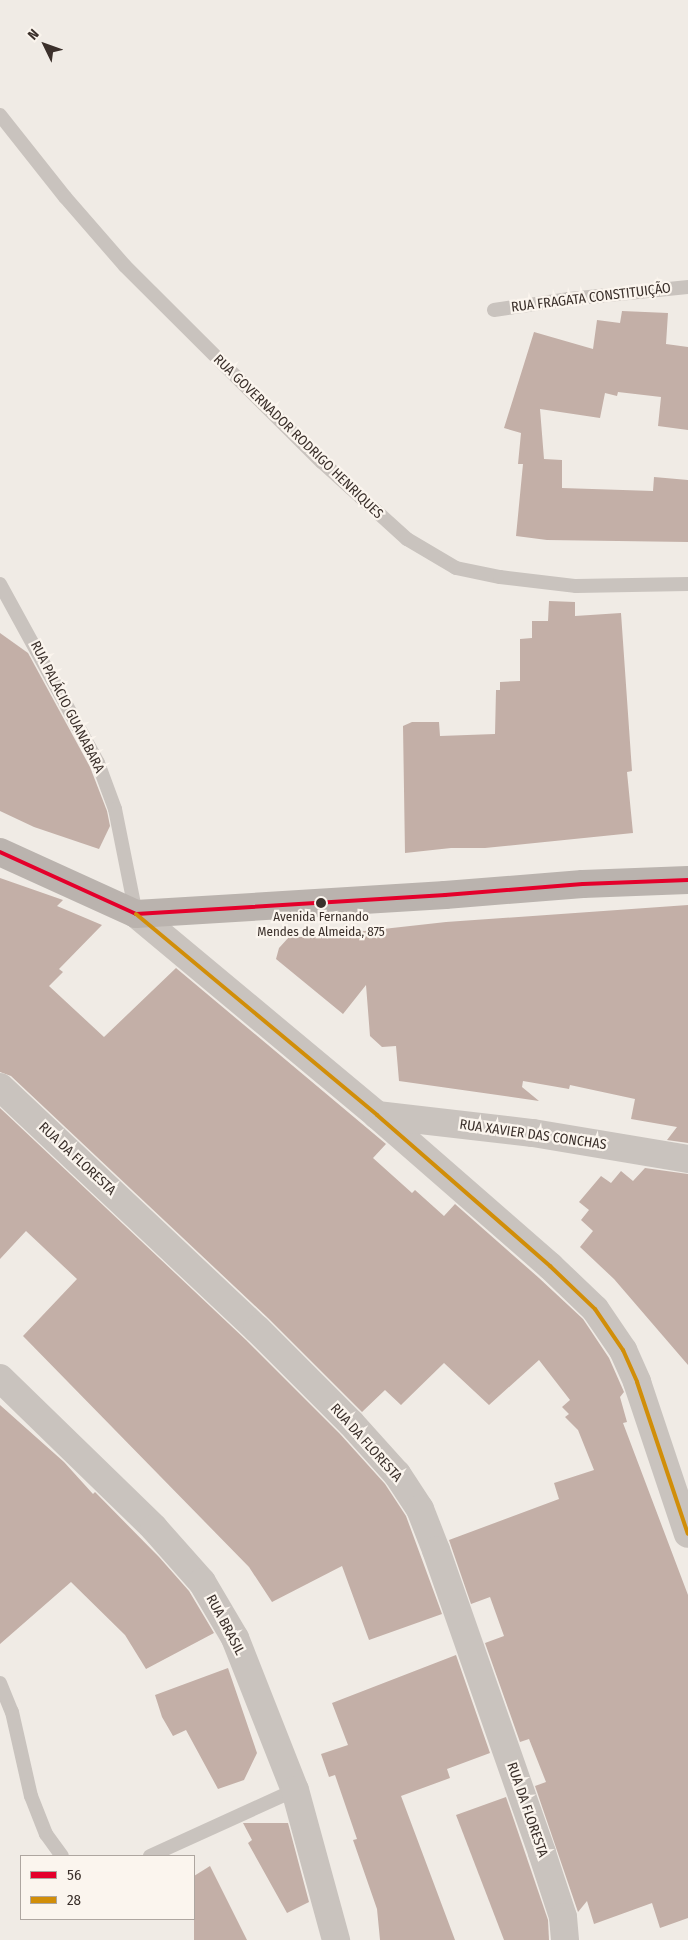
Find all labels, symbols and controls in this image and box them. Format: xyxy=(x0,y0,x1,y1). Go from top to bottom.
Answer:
north arrow xyxy=(20,20,70,70)
text: N xyxy=(24,26,43,43)
street label: RUA FRAGATA CONSTITUIÇÃO xyxy=(510,280,672,316)
street label: RUA GOVERNADOR RODRIGO HENRIQUES xyxy=(210,351,386,523)
street label: RUA PALÁCIO GUANABARA xyxy=(26,638,108,776)
marker: Avenida Fernando Mendes de Almeida, 875 xyxy=(316,898,326,908)
place label: Avenida Fernando Mendes de Almeida, 875 xyxy=(257,910,385,941)
street label: RUA XAVIER DAS CONCHAS xyxy=(458,1116,608,1154)
street label: RUA DA FLORESTA xyxy=(35,1119,119,1199)
street label: RUA DA FLORESTA xyxy=(327,1400,405,1486)
street label: RUA BRASIL xyxy=(202,1592,248,1658)
street label: RUA DA FLORESTA xyxy=(503,1760,551,1860)
legend xyxy=(20,1855,195,1920)
text: 56 xyxy=(67,1866,81,1884)
text: 28 xyxy=(67,1891,81,1909)

